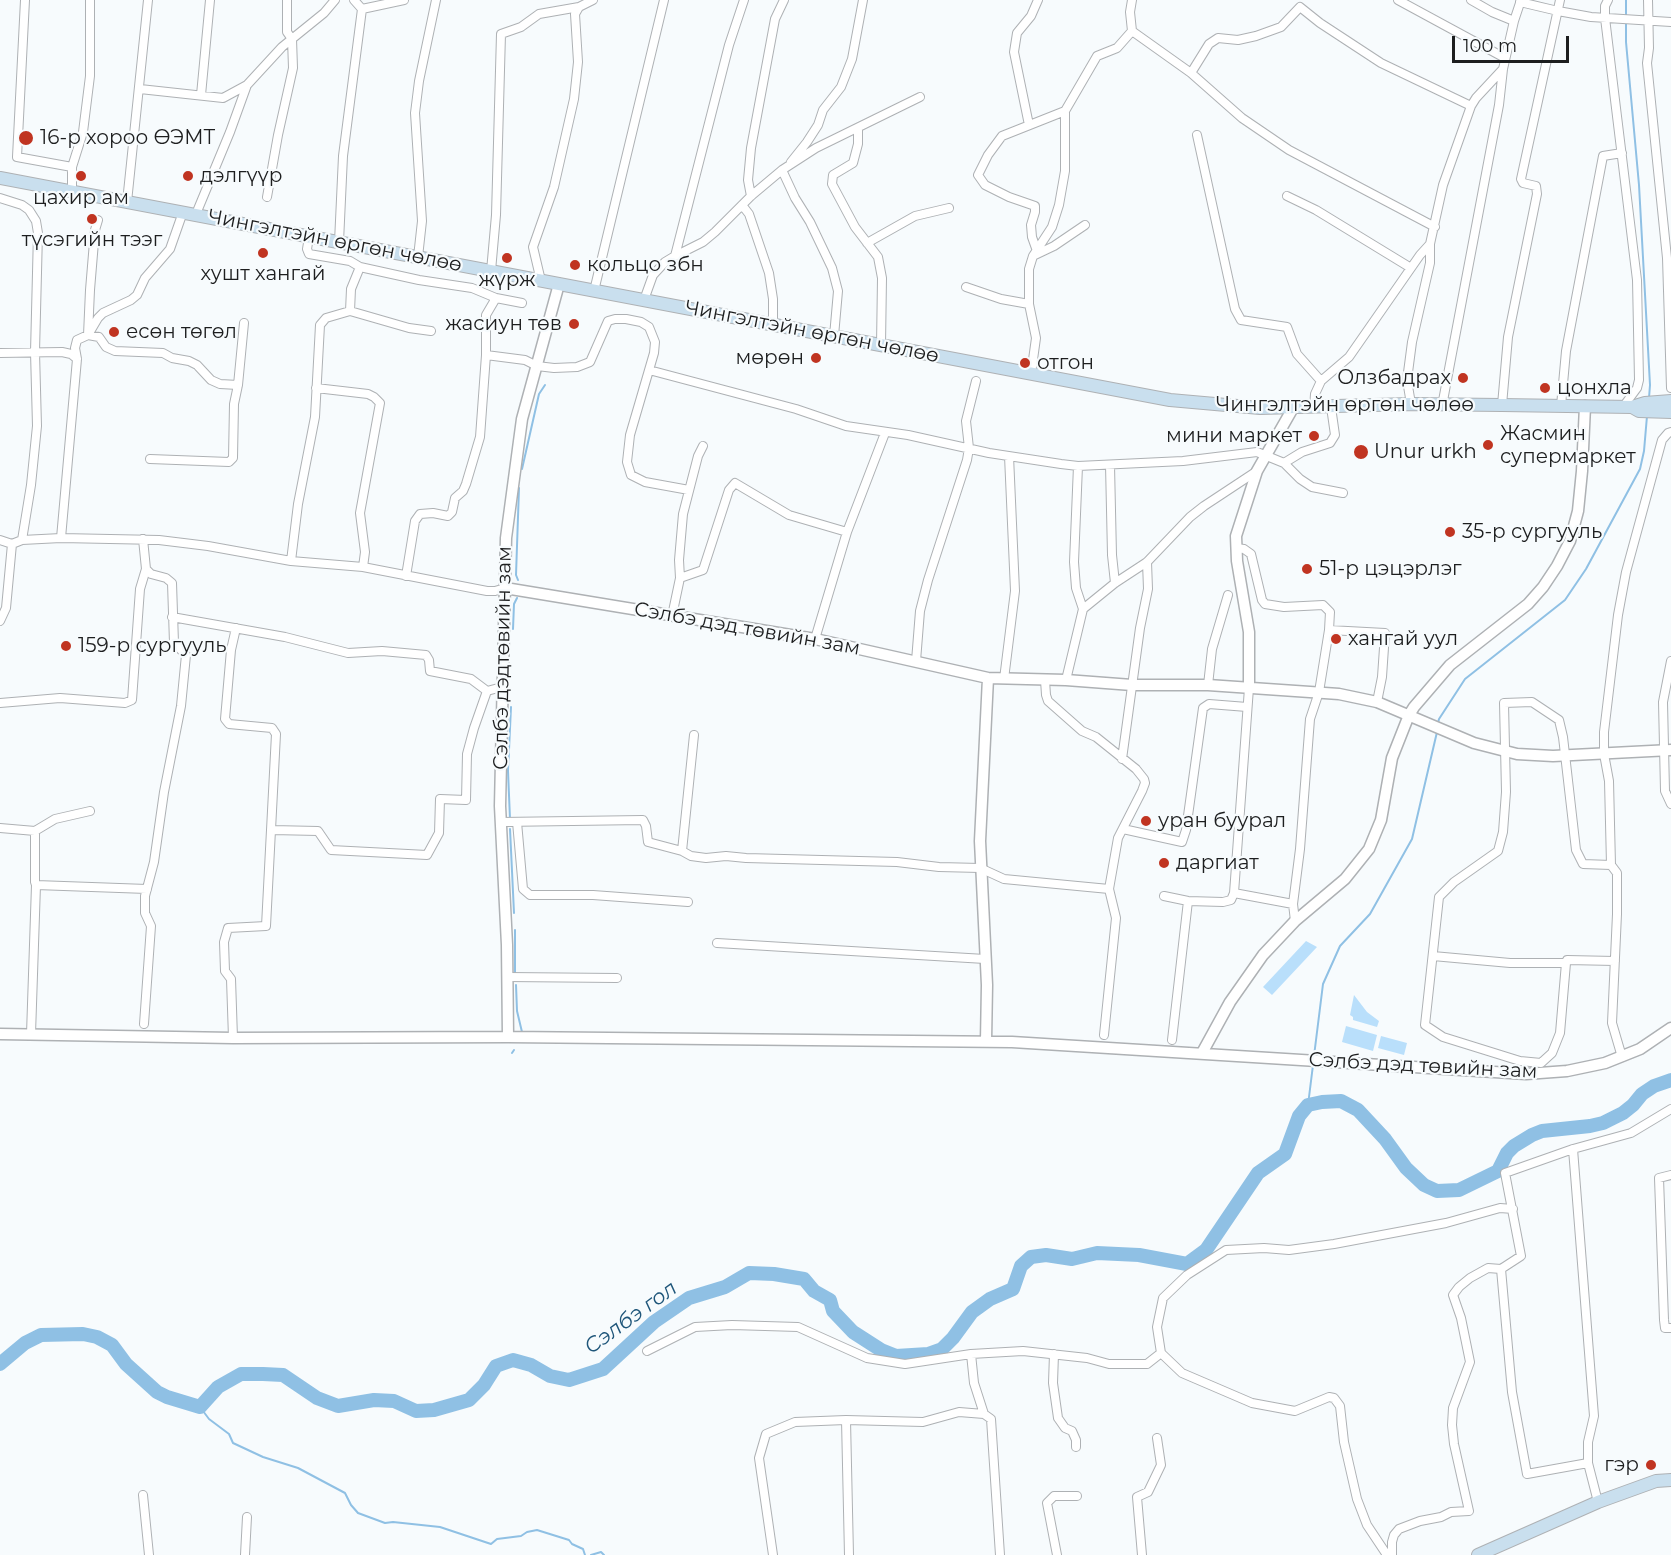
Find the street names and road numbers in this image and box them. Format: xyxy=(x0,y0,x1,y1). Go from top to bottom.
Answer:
street label: Чингэлтэйн өргөн чөлөө xyxy=(206,205,464,277)
street label: Чингэлтэйн өргөн чөлөө xyxy=(683,296,941,368)
street label: Чингэлтэйн өргөн чөлөө xyxy=(1216,393,1474,417)
street label: Сэлбэ дэдтөвийн зам xyxy=(489,546,517,770)
street label: Сэлбэ дэд төвийн зам xyxy=(632,597,862,661)
street label: Сэлбэ дэд төвийн зам xyxy=(1308,1048,1538,1084)

